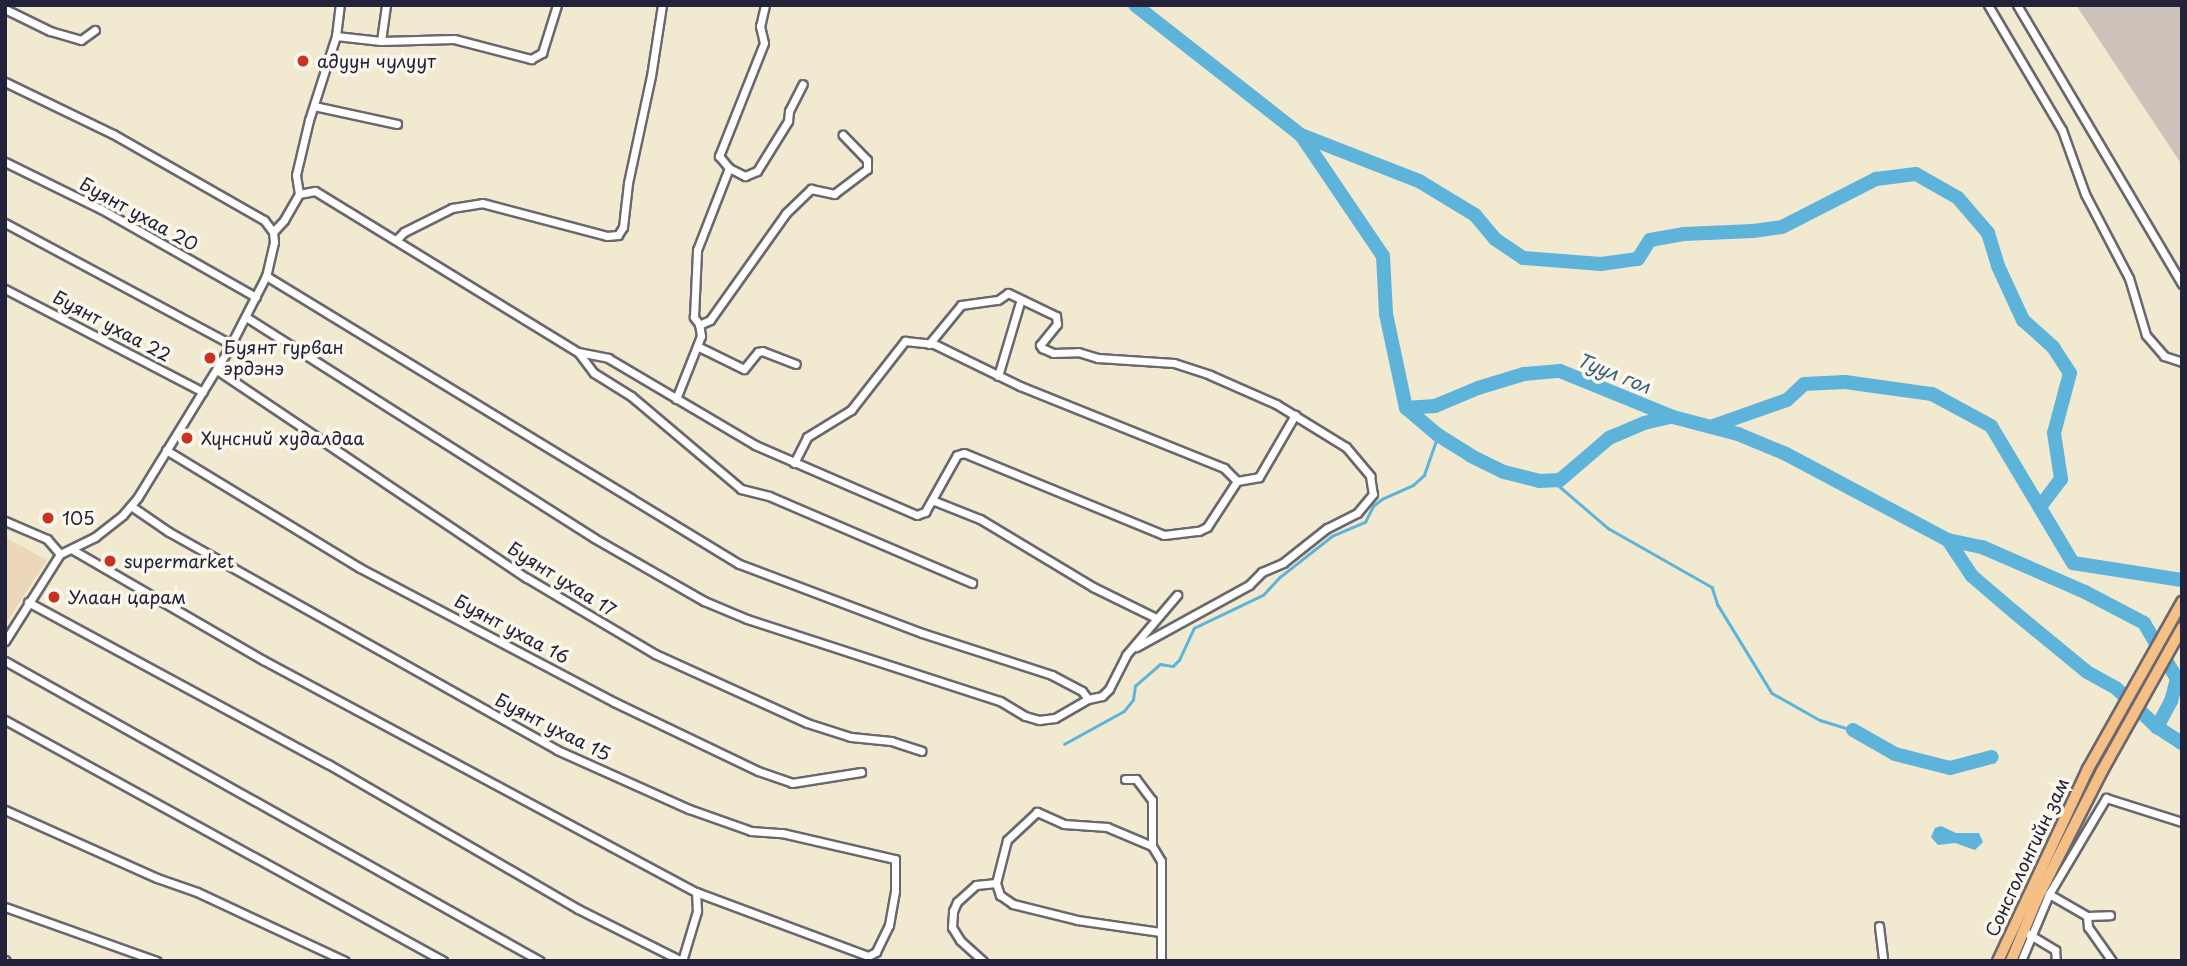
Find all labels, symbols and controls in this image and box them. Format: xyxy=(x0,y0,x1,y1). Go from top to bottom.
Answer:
place label: адуун чулуут xyxy=(317,50,437,72)
marker: адуун чулуут xyxy=(295,53,311,69)
street label: Буянт ухаа 20 xyxy=(76,173,202,255)
street label: Буянт ухаа 22 xyxy=(49,286,175,366)
place label: Буянт гурван эрдэнэ xyxy=(224,337,344,380)
water label: Туул гол xyxy=(1573,348,1655,398)
marker: Буянт гурван эрдэнэ xyxy=(202,350,218,366)
place label: Хүнсний худалдаа xyxy=(201,427,365,449)
marker: Хүнсний худалдаа xyxy=(179,430,195,446)
place label: 105 xyxy=(62,507,95,529)
marker: 105 xyxy=(40,510,56,526)
street label: Буянт ухаа 17 xyxy=(504,537,620,621)
place label: supermarket xyxy=(124,550,234,572)
marker: supermarket xyxy=(102,553,118,569)
place label: Улаан царам xyxy=(68,586,187,608)
marker: Улаан царам xyxy=(46,589,62,605)
street label: Буянт ухаа 16 xyxy=(451,590,573,668)
street label: Буянт ухаа 15 xyxy=(492,689,614,765)
street label: Сонсголонгийн зам xyxy=(1980,774,2074,940)

